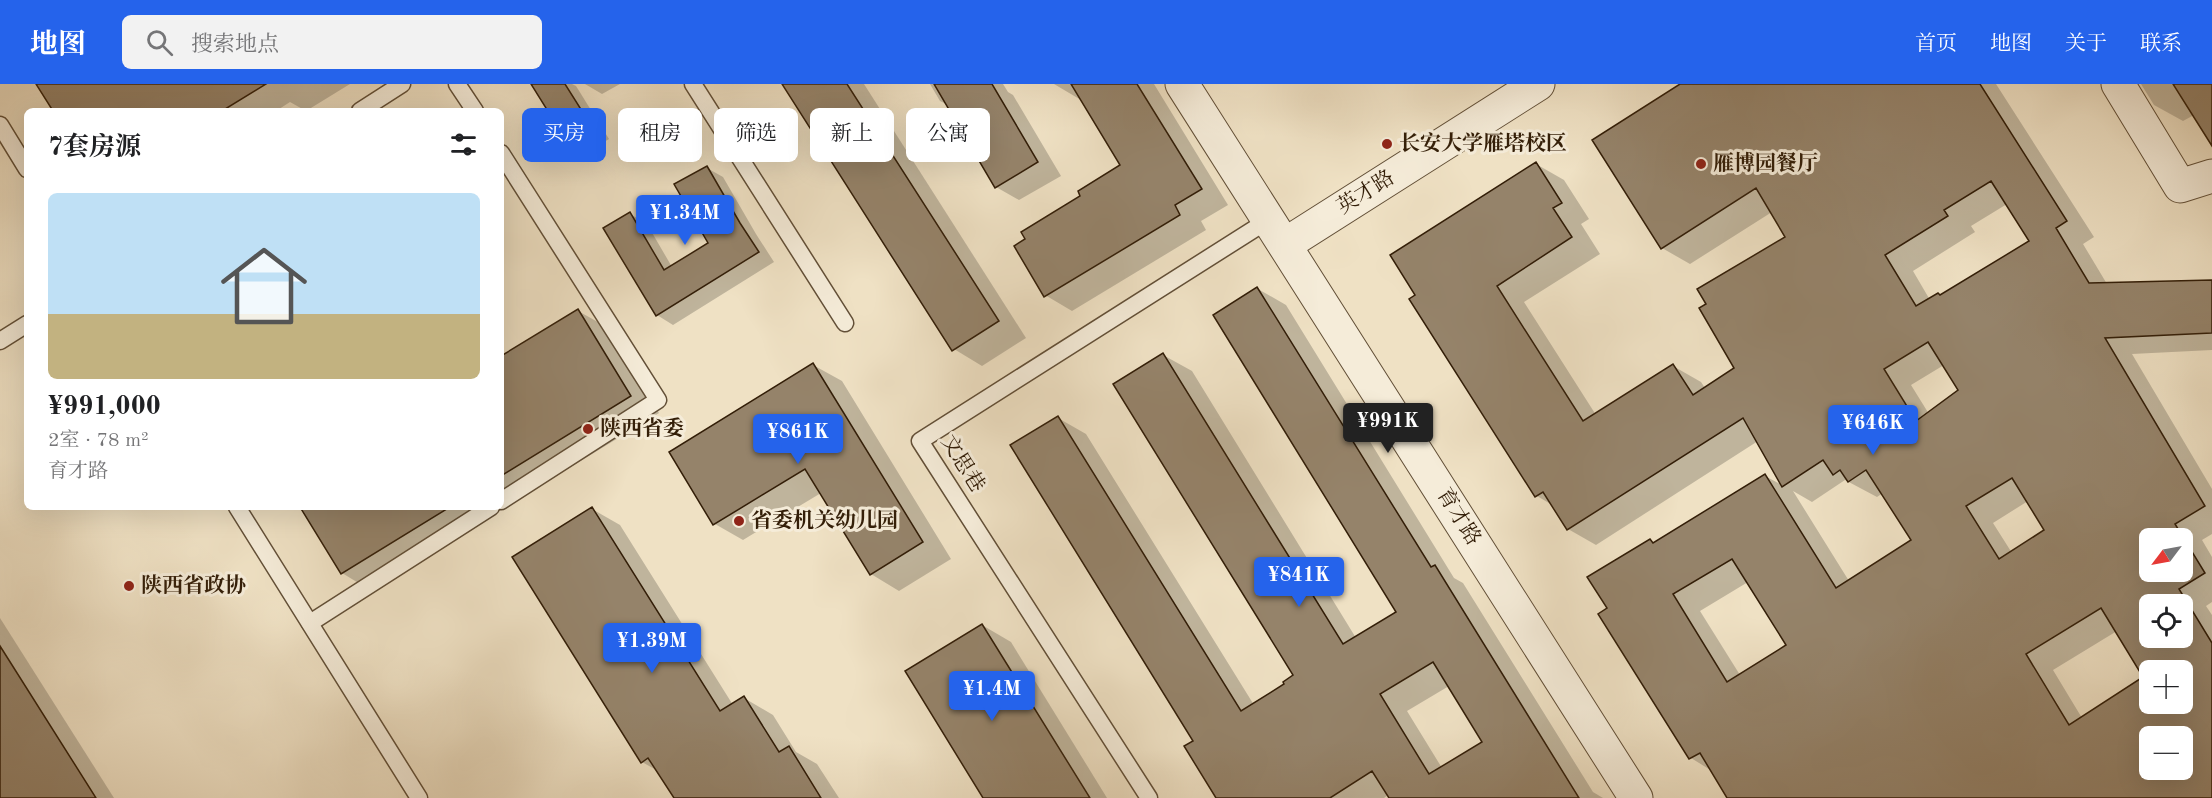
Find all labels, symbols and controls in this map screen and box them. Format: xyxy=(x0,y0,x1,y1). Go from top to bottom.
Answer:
search box xyxy=(122,15,542,69)
icon: search xyxy=(143,26,176,59)
text: 地图 xyxy=(30,32,86,60)
text: 搜索地点 xyxy=(191,34,279,56)
text: 首页 xyxy=(1915,34,1957,55)
text: 地图 xyxy=(1990,34,2032,55)
text: 关于 xyxy=(2065,34,2107,55)
text: 联系 xyxy=(2140,34,2182,55)
chip: 买房 xyxy=(522,108,606,162)
chip: 租房 xyxy=(618,108,702,162)
chip: 筛选 xyxy=(714,108,798,162)
chip: 新上 xyxy=(810,108,894,162)
chip: 公寓 xyxy=(906,108,990,162)
icon: filters xyxy=(447,128,480,161)
place label: 长安大学雁塔校区 xyxy=(1399,131,1567,155)
text: 7套房源 xyxy=(48,135,141,161)
marker: 长安大学雁塔校区 xyxy=(1380,137,1394,151)
place label: 雁博园餐厅 xyxy=(1713,151,1818,175)
marker: 雁博园餐厅 xyxy=(1694,157,1708,171)
street label: 英才路 xyxy=(1333,166,1398,219)
pin: ¥1.34M xyxy=(636,195,734,246)
text: ¥1.34M xyxy=(650,204,720,224)
icon: home xyxy=(210,232,318,340)
text: ¥991,000 xyxy=(48,394,161,420)
pin: ¥991K xyxy=(1346,403,1430,454)
pin: ¥646K xyxy=(1831,405,1915,456)
text: ¥991K xyxy=(1357,412,1419,432)
pin: ¥861K xyxy=(756,414,840,465)
text: ¥646K xyxy=(1842,414,1904,434)
place label: 陕西省委 xyxy=(600,417,684,440)
marker: 陕西省委 xyxy=(581,422,595,436)
text: ¥861K xyxy=(767,423,829,443)
text: 2室 · 78 m² xyxy=(48,431,149,451)
street label: 文思巷 xyxy=(936,431,989,496)
text: 育才路 xyxy=(48,462,108,482)
street label: 育才路 xyxy=(1432,484,1485,549)
place label: 省委机关幼儿园 xyxy=(751,509,898,532)
marker: 省委机关幼儿园 xyxy=(732,514,746,528)
north arrow xyxy=(2139,528,2193,582)
map controls xyxy=(2139,528,2193,780)
pin: ¥841K xyxy=(1257,557,1341,608)
text: ¥841K xyxy=(1268,566,1330,586)
place label: 陕西省政协 xyxy=(141,574,246,597)
marker: 陕西省政协 xyxy=(122,579,136,593)
button: locate xyxy=(2139,594,2193,648)
pin: ¥1.39M xyxy=(603,623,701,674)
text: ¥1.39M xyxy=(617,632,687,652)
button: + xyxy=(2139,660,2193,714)
pin: ¥1.4M xyxy=(950,671,1034,722)
text: ¥1.4M xyxy=(963,680,1021,700)
button: − xyxy=(2139,726,2193,780)

